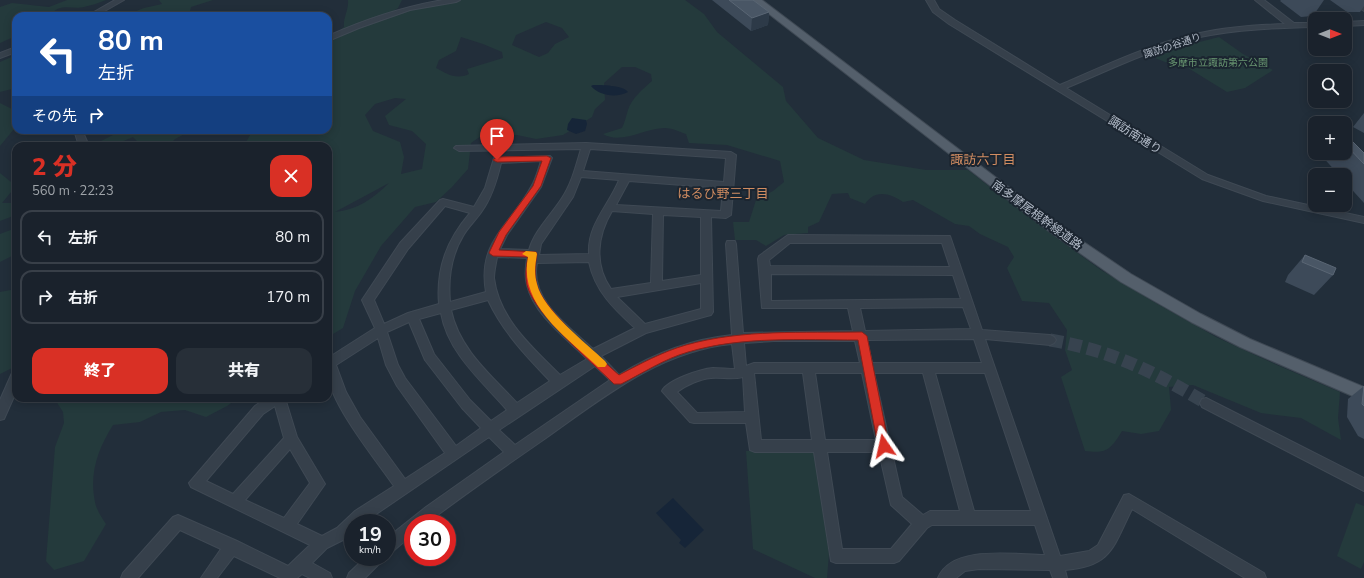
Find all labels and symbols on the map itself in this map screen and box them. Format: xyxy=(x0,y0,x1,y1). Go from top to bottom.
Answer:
north arrow xyxy=(1308,12,1352,56)
street label: 諏訪の谷通り xyxy=(1142,30,1203,62)
park label: 多摩市立諏訪第六公園 xyxy=(1168,56,1268,70)
street label: 諏訪南通り xyxy=(1105,112,1165,158)
pin xyxy=(480,119,514,160)
district label: 諏訪六丁目 xyxy=(950,151,1016,169)
street label: 南多摩尾根幹線道路 xyxy=(989,177,1085,253)
district label: はるひ野三丁目 xyxy=(677,185,769,203)
position arrow xyxy=(863,425,905,467)
speed limit sign: 30 xyxy=(404,514,456,566)

